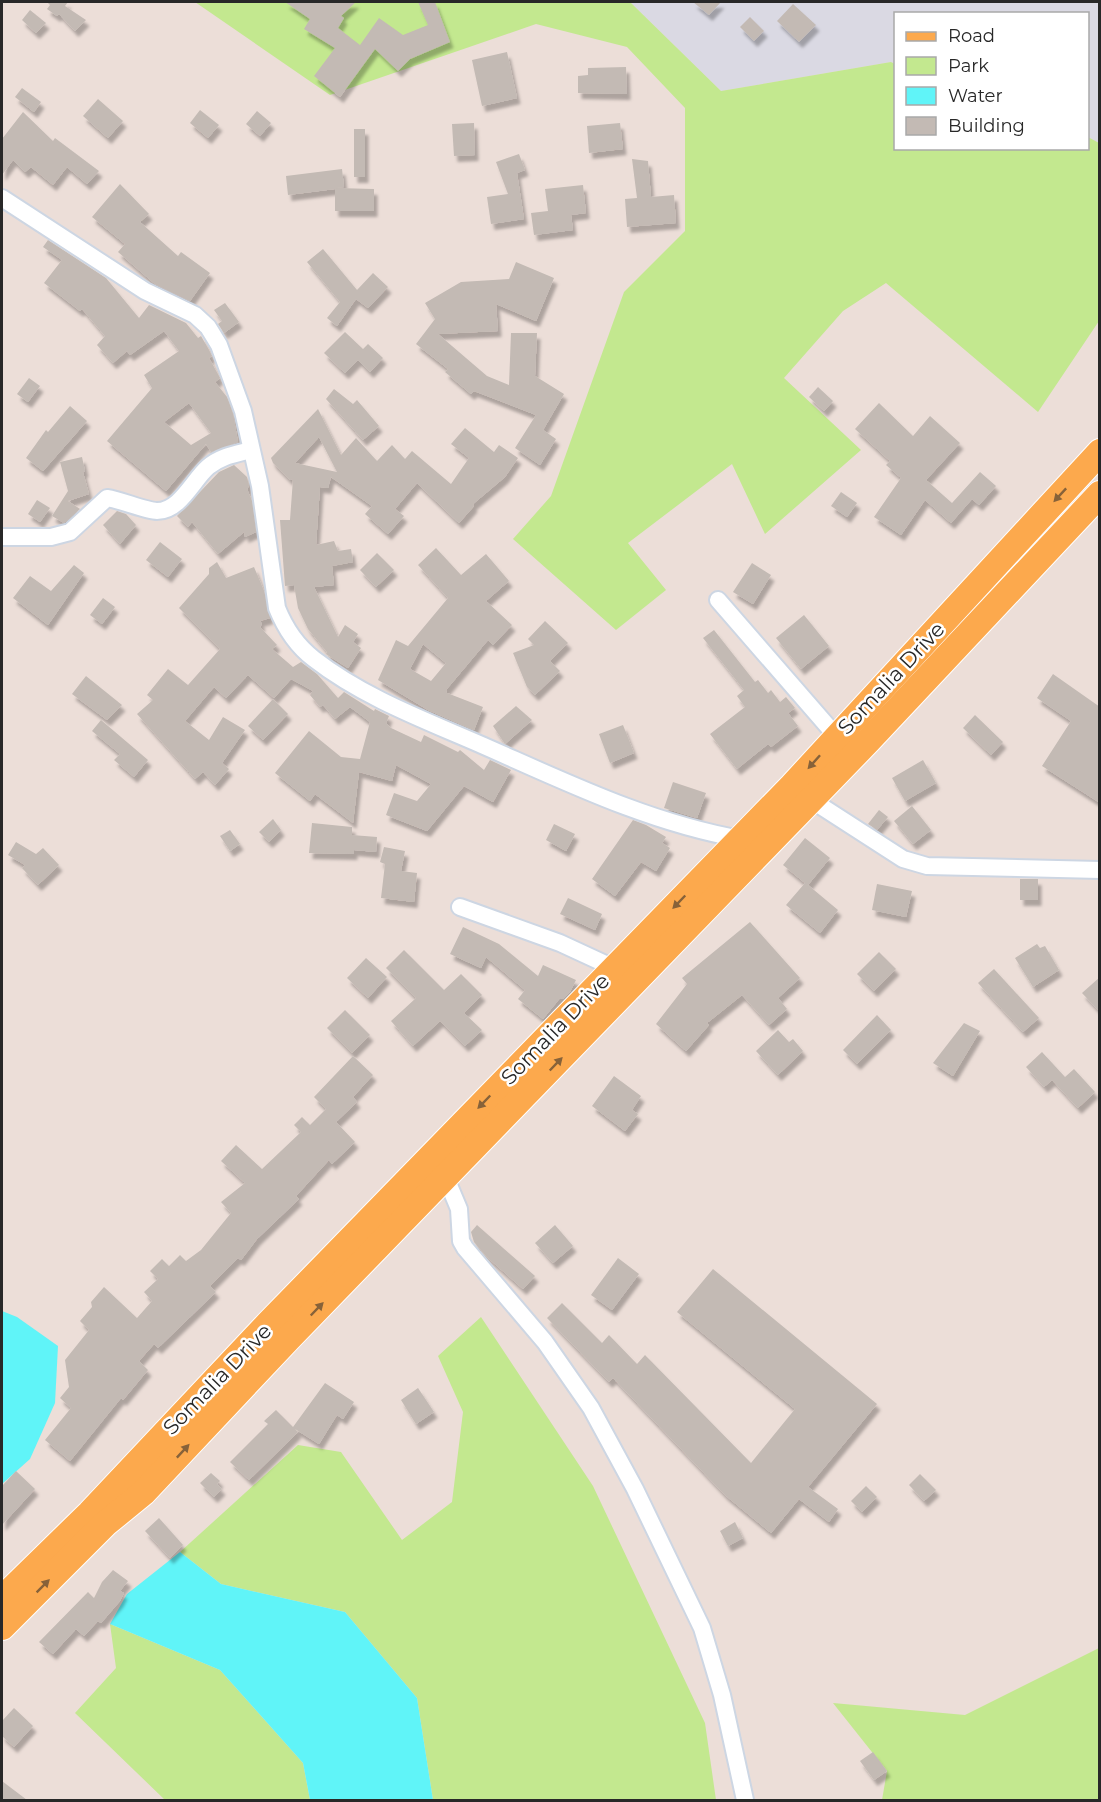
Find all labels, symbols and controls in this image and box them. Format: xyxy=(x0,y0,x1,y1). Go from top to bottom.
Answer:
legend xyxy=(894,12,1089,150)
text: Road xyxy=(948,25,995,47)
text: Park xyxy=(948,55,989,77)
text: Water xyxy=(948,85,1003,107)
text: Building xyxy=(948,115,1025,137)
one-way arrow xyxy=(1053,487,1067,502)
street label: Somalia Drive xyxy=(832,616,950,740)
one-way arrow xyxy=(808,754,821,769)
one-way arrow xyxy=(672,895,686,909)
street label: Somalia Drive xyxy=(496,968,614,1090)
one-way arrow xyxy=(549,1058,563,1072)
one-way arrow xyxy=(478,1095,492,1109)
one-way arrow xyxy=(310,1303,324,1317)
street label: Somalia Drive xyxy=(158,1318,276,1440)
one-way arrow xyxy=(176,1443,190,1458)
one-way arrow xyxy=(36,1580,50,1594)

